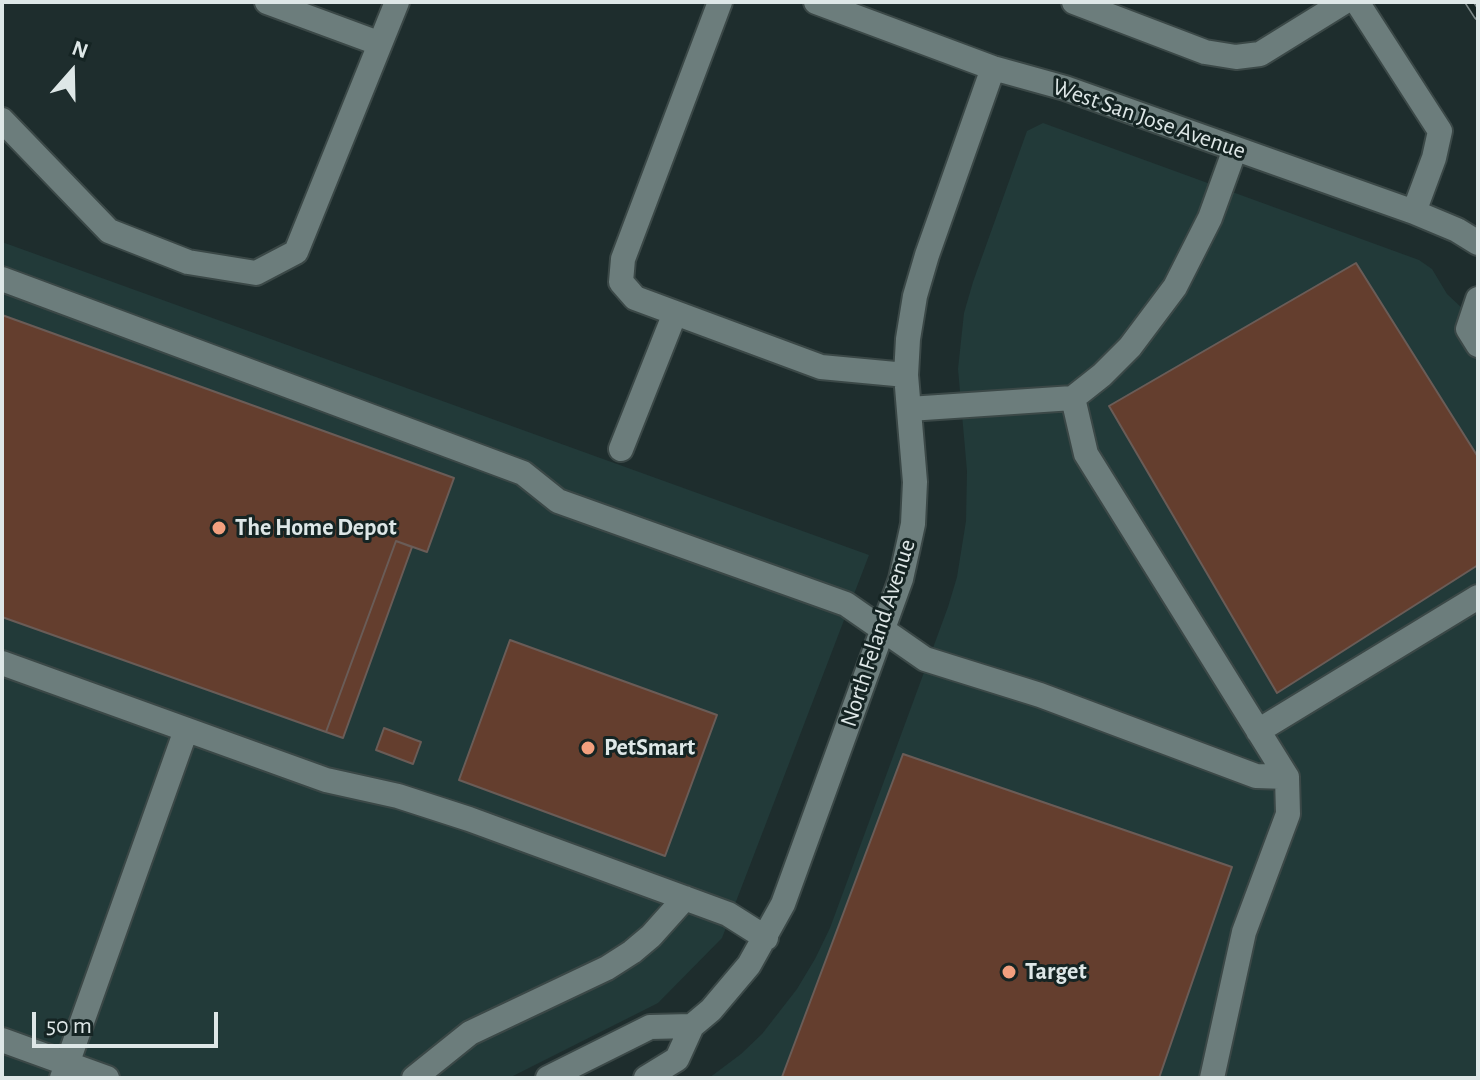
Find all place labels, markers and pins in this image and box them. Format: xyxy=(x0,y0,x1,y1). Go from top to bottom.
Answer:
place label: The Home Depot xyxy=(235,514,397,542)
marker: The Home Depot xyxy=(210,519,228,537)
place label: PetSmart xyxy=(604,734,695,762)
marker: PetSmart xyxy=(579,739,597,757)
place label: Target xyxy=(1025,958,1087,986)
marker: Target xyxy=(1000,963,1018,981)

